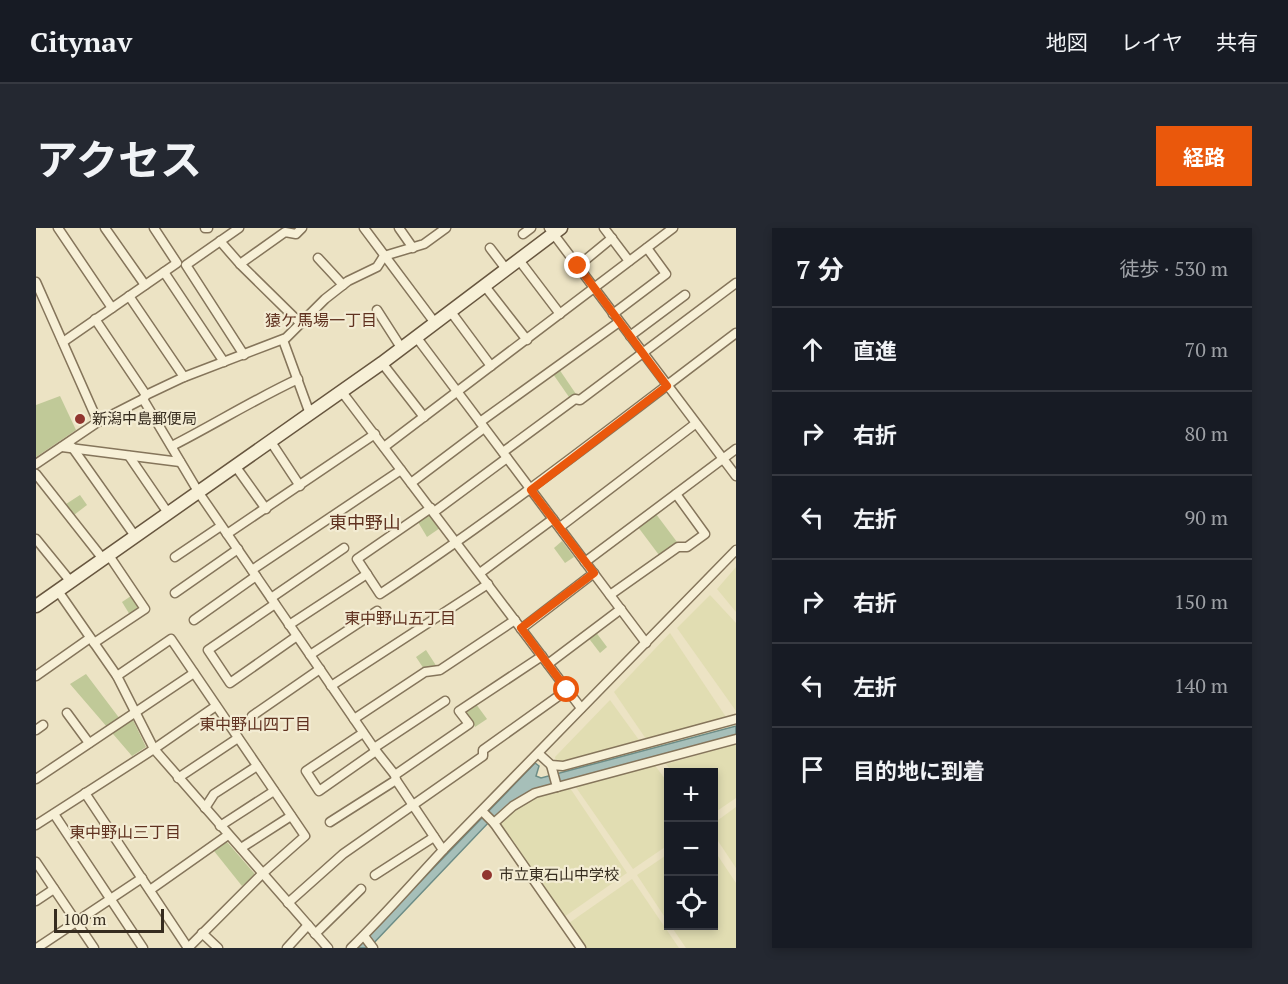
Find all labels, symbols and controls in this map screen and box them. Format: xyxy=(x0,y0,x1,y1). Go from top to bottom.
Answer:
text: Citynav xyxy=(30,23,132,60)
text: 地図 xyxy=(1046,28,1088,56)
text: レイヤ xyxy=(1121,28,1183,56)
text: 共有 xyxy=(1216,28,1258,56)
button: 経路 xyxy=(1156,126,1252,186)
text: アクセス xyxy=(36,131,202,187)
route end xyxy=(564,252,590,278)
text: 7 分 xyxy=(796,252,844,286)
text: 徒歩 · 530 m xyxy=(1119,255,1228,282)
district label: 猿ケ馬場一丁目 xyxy=(265,309,377,331)
icon: ahead xyxy=(796,333,829,366)
text: 直進 xyxy=(853,336,897,365)
text: 70 m xyxy=(1185,336,1228,363)
place label: 新潟中島郵便局 xyxy=(92,408,197,428)
marker: 新潟中島郵便局 xyxy=(73,412,87,426)
icon: right xyxy=(796,417,829,450)
text: 右折 xyxy=(853,420,897,449)
text: 80 m xyxy=(1185,420,1228,447)
icon: left xyxy=(796,501,829,534)
text: 左折 xyxy=(853,504,897,533)
text: 90 m xyxy=(1185,504,1228,531)
district label: 東中野山 xyxy=(329,510,401,534)
icon: right xyxy=(796,585,829,618)
text: 右折 xyxy=(853,588,897,617)
text: 150 m xyxy=(1174,588,1228,615)
district label: 東中野山五丁目 xyxy=(344,607,456,629)
icon: left xyxy=(796,669,829,702)
text: 左折 xyxy=(853,672,897,701)
text: 140 m xyxy=(1174,672,1228,699)
route start xyxy=(553,676,579,702)
district label: 東中野山四丁目 xyxy=(199,713,311,735)
icon: arrive xyxy=(796,753,829,786)
text: 目的地に到着 xyxy=(853,756,985,785)
map controls xyxy=(664,768,718,930)
button: + xyxy=(664,768,718,822)
district label: 東中野山三丁目 xyxy=(69,821,181,843)
button: − xyxy=(664,822,718,876)
place label: 市立東石山中学校 xyxy=(499,864,619,884)
marker: 市立東石山中学校 xyxy=(480,868,494,882)
button: locate xyxy=(664,876,718,930)
scale bar xyxy=(54,906,164,934)
text: 100 m xyxy=(63,908,106,930)

